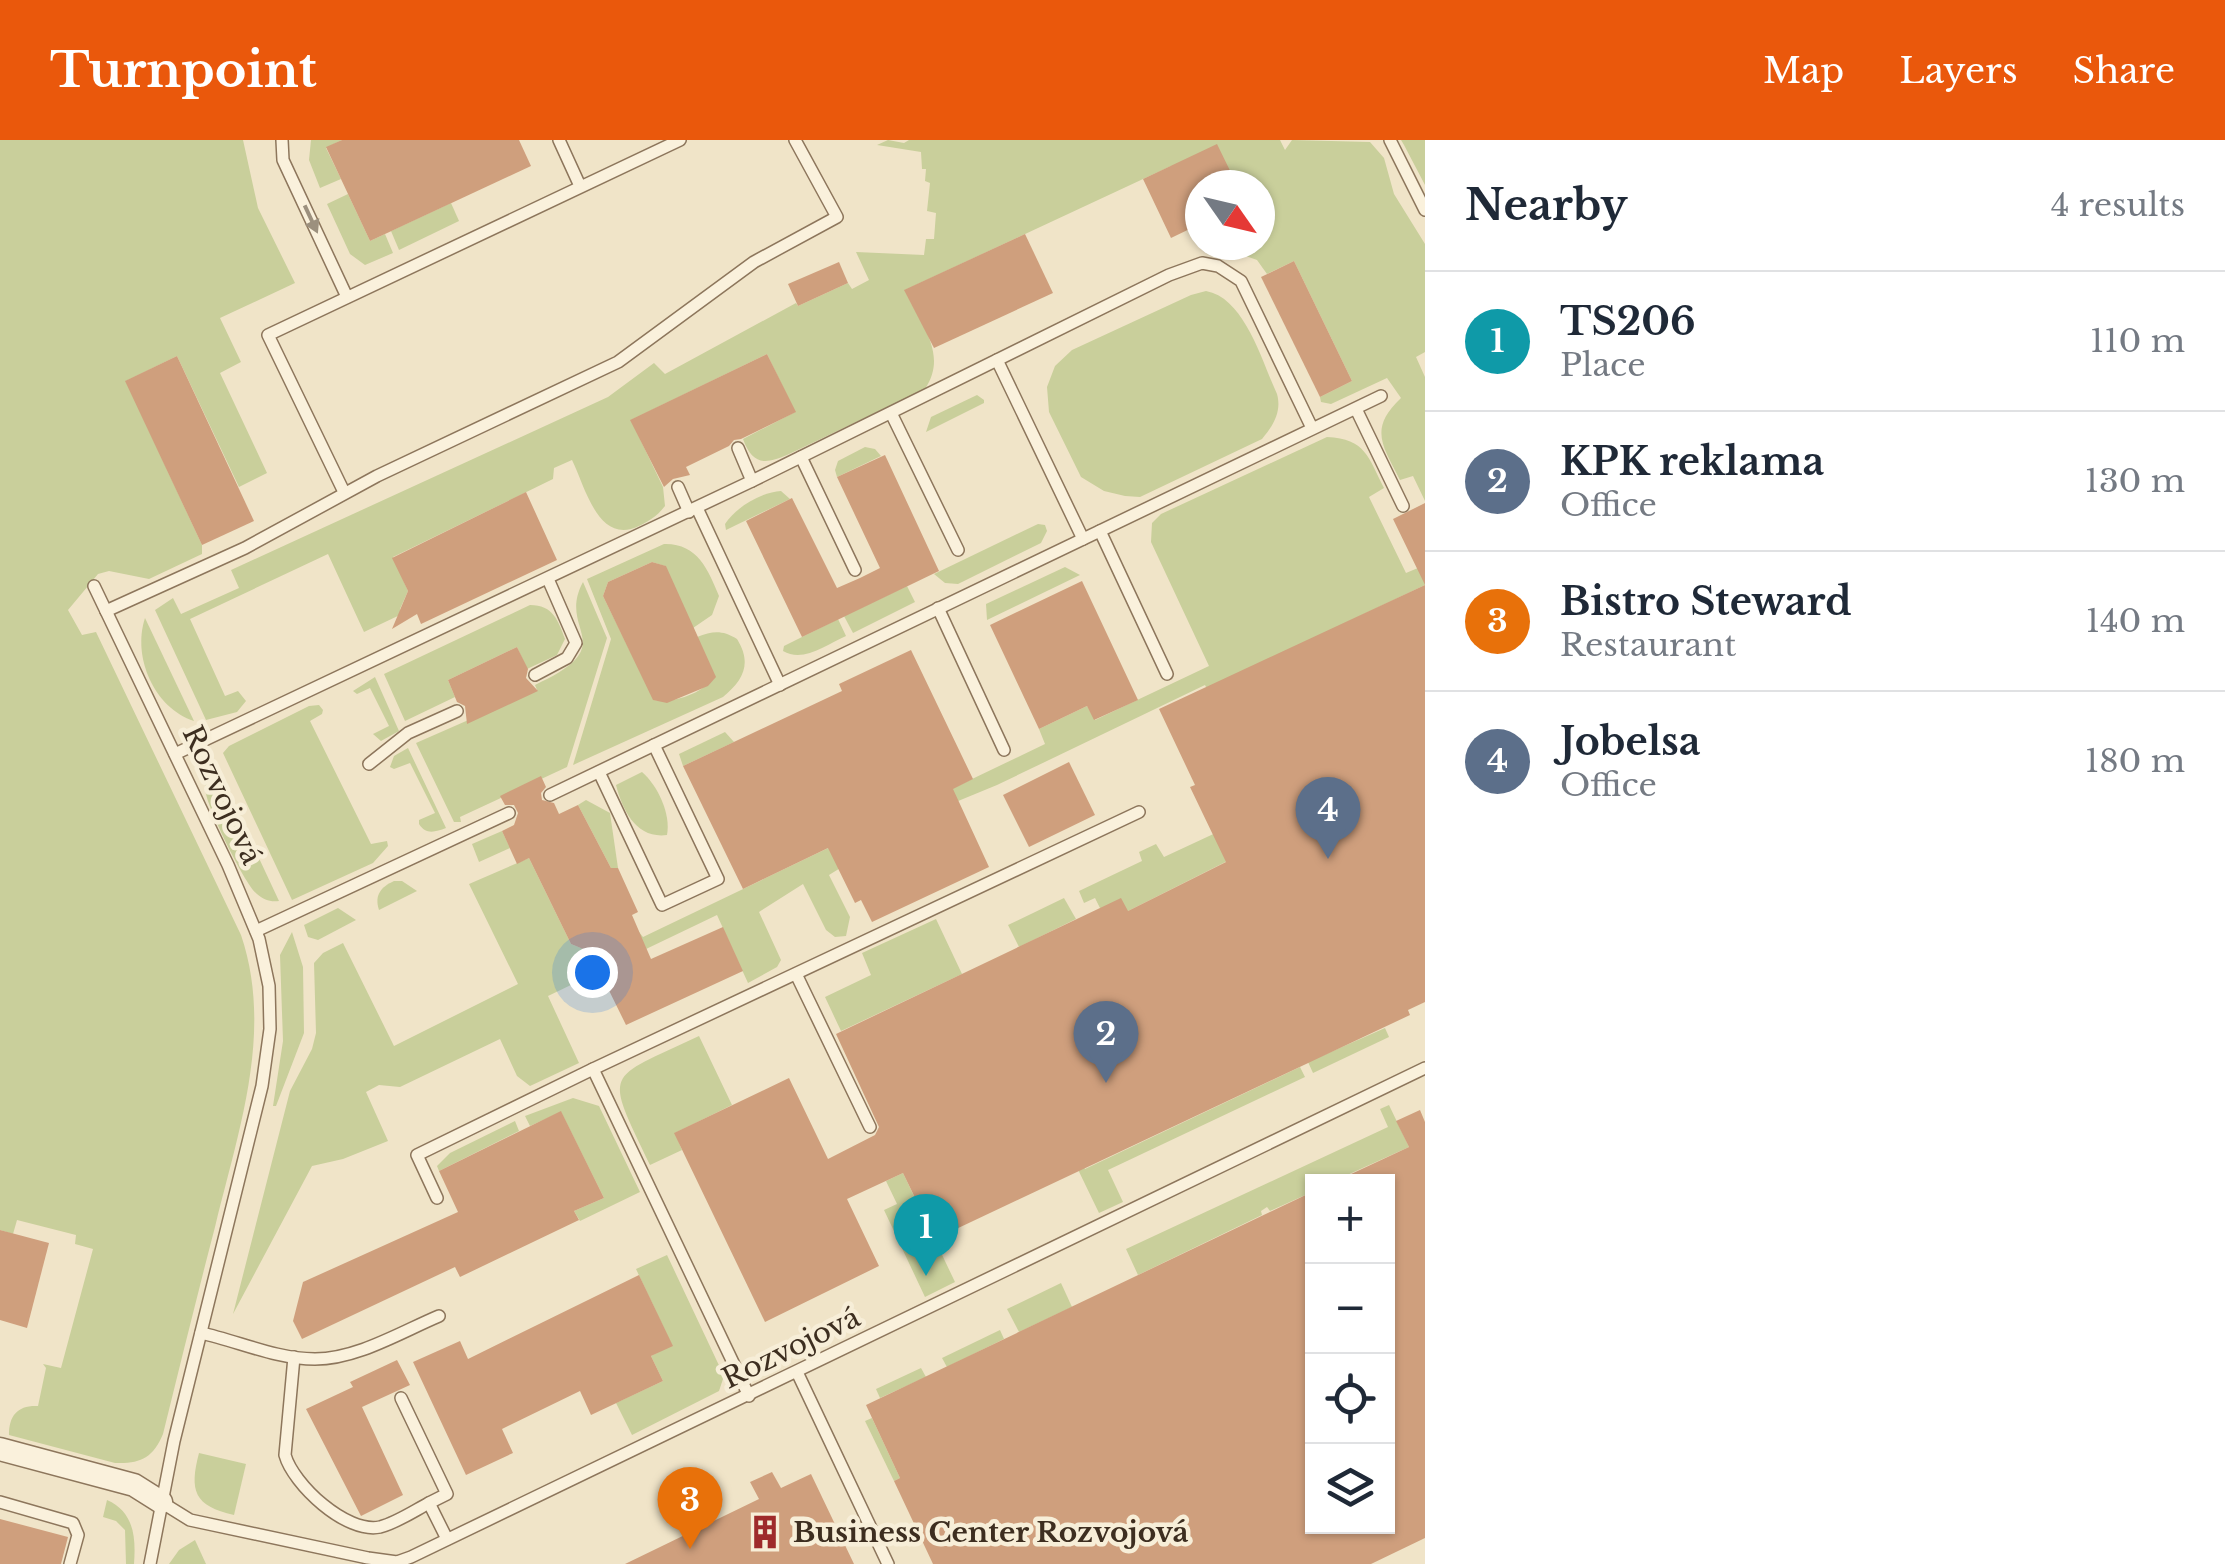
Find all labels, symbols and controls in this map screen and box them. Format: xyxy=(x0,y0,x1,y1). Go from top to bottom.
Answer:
text: Turnpoint xyxy=(50,40,317,100)
text: Map xyxy=(1763,49,1844,92)
text: Layers xyxy=(1899,49,2018,92)
text: Share xyxy=(2073,49,2175,92)
north arrow xyxy=(1185,170,1275,260)
text: Nearby xyxy=(1465,179,1628,231)
text: 4 results xyxy=(2051,185,2185,225)
one-way arrow xyxy=(303,204,319,234)
text: TS206 xyxy=(1560,298,1696,345)
text: 1 xyxy=(1491,321,1504,361)
text: 110 m xyxy=(2090,321,2185,361)
text: Place xyxy=(1560,345,1646,385)
text: KPK reklama xyxy=(1560,438,1824,485)
text: 2 xyxy=(1487,461,1508,501)
text: 130 m xyxy=(2085,461,2185,501)
text: Office xyxy=(1560,485,1657,525)
text: Bistro Steward xyxy=(1560,578,1852,625)
text: 3 xyxy=(1487,601,1508,641)
text: 140 m xyxy=(2086,601,2185,641)
text: Restaurant xyxy=(1560,625,1736,665)
text: Jobelsa xyxy=(1560,718,1701,765)
street label: Rozvojová xyxy=(175,720,270,870)
text: 4 xyxy=(1487,741,1508,781)
text: 180 m xyxy=(2085,741,2185,781)
text: Office xyxy=(1560,765,1657,805)
pin: 4 xyxy=(1296,776,1360,859)
your location xyxy=(567,947,618,998)
pin: 2 xyxy=(1074,1000,1138,1083)
map controls xyxy=(1305,1174,1395,1534)
button: + xyxy=(1305,1174,1395,1264)
pin: 1 xyxy=(894,1194,958,1276)
button: − xyxy=(1305,1264,1395,1354)
street label: Rozvojová xyxy=(716,1299,866,1396)
button: locate xyxy=(1305,1354,1395,1444)
button: layers xyxy=(1305,1444,1395,1534)
pin: 3 xyxy=(658,1466,722,1549)
building icon: Business Center Rozvojová xyxy=(746,1513,784,1551)
place label: Business Center Rozvojová xyxy=(793,1515,1189,1550)

